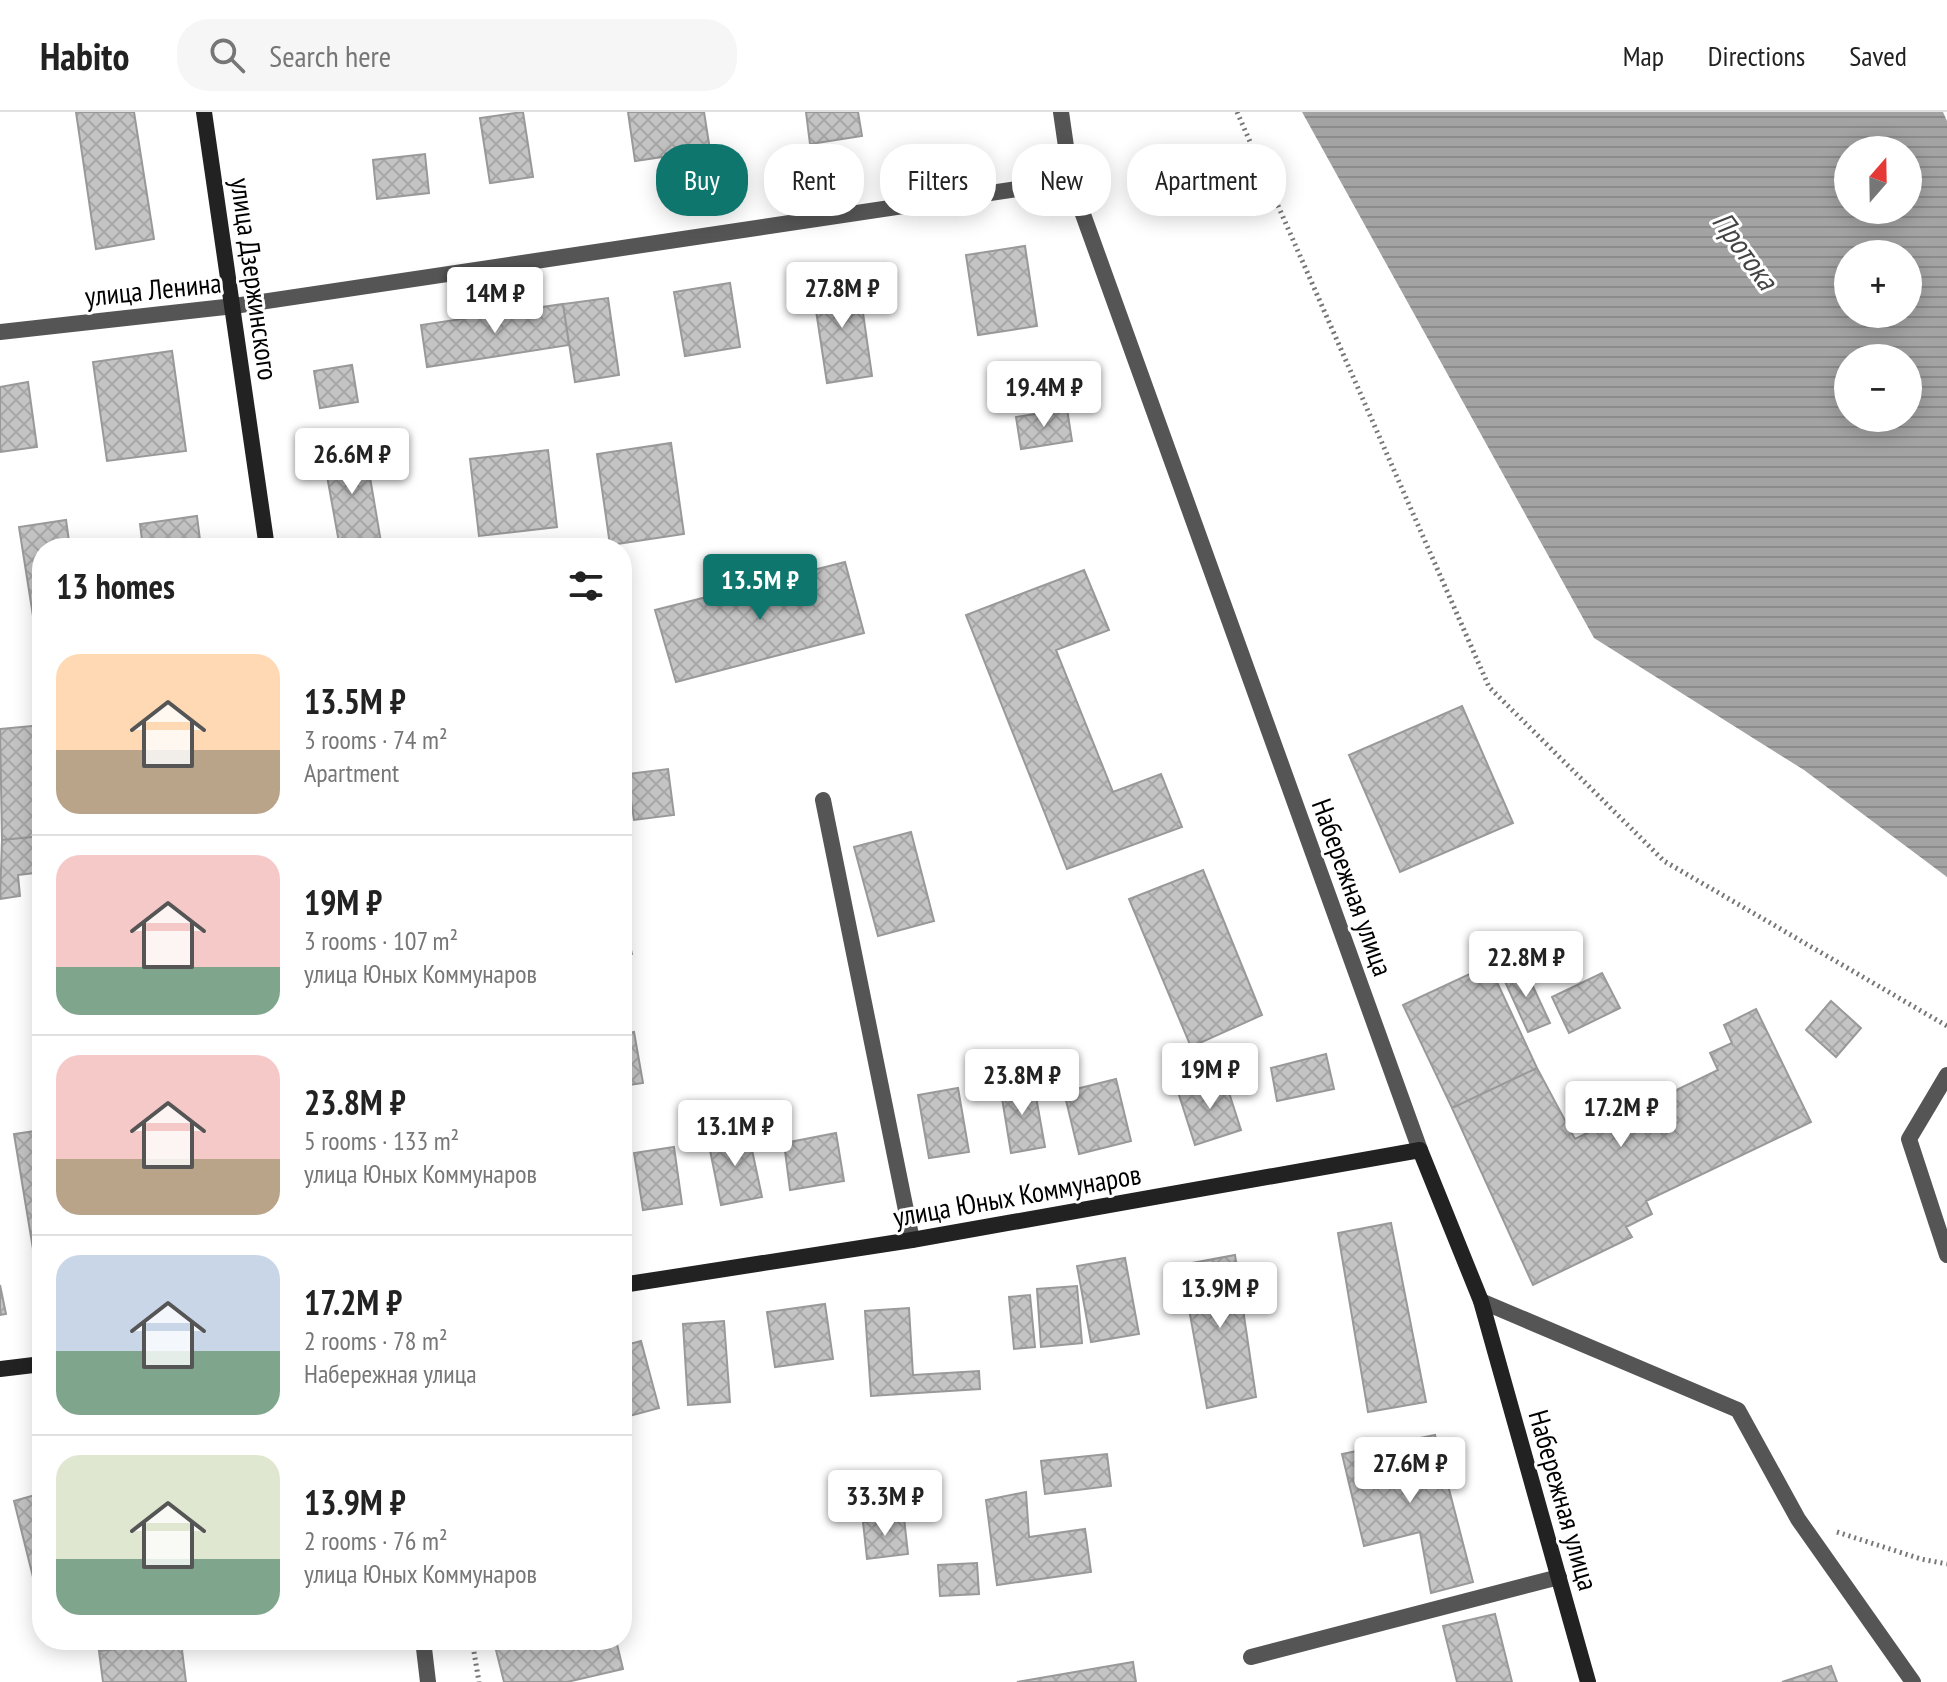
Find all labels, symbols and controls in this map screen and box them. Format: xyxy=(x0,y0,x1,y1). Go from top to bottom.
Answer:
search box xyxy=(177,19,737,91)
text: Habito xyxy=(40,31,129,80)
icon: search xyxy=(205,33,249,77)
text: Search here xyxy=(269,36,391,75)
text: Map xyxy=(1623,37,1664,74)
text: Directions xyxy=(1708,37,1805,74)
text: Saved xyxy=(1849,37,1907,74)
north arrow xyxy=(1834,136,1922,224)
map controls xyxy=(1834,136,1922,432)
chip: Buy xyxy=(656,144,748,216)
chip: Rent xyxy=(764,144,864,216)
chip: Filters xyxy=(880,144,996,216)
chip: New xyxy=(1012,144,1111,216)
chip: Apartment xyxy=(1127,144,1286,216)
street label: улица Дзержинского xyxy=(223,176,287,382)
water label: Протока xyxy=(1705,203,1789,298)
button: + xyxy=(1834,240,1922,328)
pin: 27.8M ₽ xyxy=(768,262,916,330)
street label: улица Ленина xyxy=(83,263,223,315)
pin: 14M ₽ xyxy=(439,267,551,335)
text: 27.8M ₽ xyxy=(804,271,880,304)
text: 14M ₽ xyxy=(465,276,525,309)
button: − xyxy=(1834,344,1922,432)
pin: 19.4M ₽ xyxy=(970,361,1118,429)
text: 19.4M ₽ xyxy=(1005,370,1083,403)
pin: 26.6M ₽ xyxy=(278,428,426,496)
text: 26.6M ₽ xyxy=(313,437,391,470)
pin: 13.5M ₽ xyxy=(686,554,834,622)
text: 13.5M ₽ xyxy=(721,563,799,596)
text: 13 homes xyxy=(56,564,175,608)
icon: filters xyxy=(564,564,608,608)
text: 13.5M ₽ xyxy=(304,679,406,723)
icon: home xyxy=(120,686,216,782)
text: 3 rooms · 74 m² xyxy=(304,723,448,756)
text: Apartment xyxy=(304,756,399,789)
street label: Набережная улица xyxy=(1304,793,1402,981)
text: 19M ₽ xyxy=(304,880,382,924)
icon: home xyxy=(120,887,216,983)
text: 3 rooms · 107 m² xyxy=(304,924,458,957)
pin: 22.8M ₽ xyxy=(1452,931,1600,999)
text: 22.8M ₽ xyxy=(1487,940,1565,973)
text: улица Юных Коммунаров xyxy=(304,957,537,990)
pin: 19M ₽ xyxy=(1154,1043,1266,1111)
pin: 23.8M ₽ xyxy=(948,1049,1096,1117)
text: 19M ₽ xyxy=(1180,1052,1240,1085)
text: 23.8M ₽ xyxy=(983,1058,1061,1091)
text: 23.8M ₽ xyxy=(304,1080,406,1124)
pin: 17.2M ₽ xyxy=(1547,1081,1695,1149)
icon: home xyxy=(120,1087,216,1183)
text: 17.2M ₽ xyxy=(1583,1090,1659,1123)
pin: 13.1M ₽ xyxy=(661,1100,809,1168)
text: 13.1M ₽ xyxy=(696,1109,774,1142)
text: 5 rooms · 133 m² xyxy=(304,1124,459,1157)
street label: улица Юных Коммунаров xyxy=(890,1155,1144,1235)
text: улица Юных Коммунаров xyxy=(304,1157,537,1190)
pin: 13.9M ₽ xyxy=(1146,1262,1294,1330)
text: 13.9M ₽ xyxy=(1181,1271,1259,1304)
text: 17.2M ₽ xyxy=(304,1280,402,1324)
icon: home xyxy=(120,1287,216,1383)
text: 2 rooms · 78 m² xyxy=(304,1324,448,1357)
text: Набережная улица xyxy=(304,1357,477,1390)
street label: Набережная улица xyxy=(1521,1406,1607,1594)
pin: 27.6M ₽ xyxy=(1336,1437,1484,1505)
text: 27.6M ₽ xyxy=(1372,1446,1448,1479)
pin: 33.3M ₽ xyxy=(811,1470,959,1538)
text: 33.3M ₽ xyxy=(846,1479,924,1512)
text: 13.9M ₽ xyxy=(304,1480,406,1524)
icon: home xyxy=(120,1487,216,1583)
text: 2 rooms · 76 m² xyxy=(304,1524,448,1557)
text: улица Юных Коммунаров xyxy=(304,1557,537,1590)

